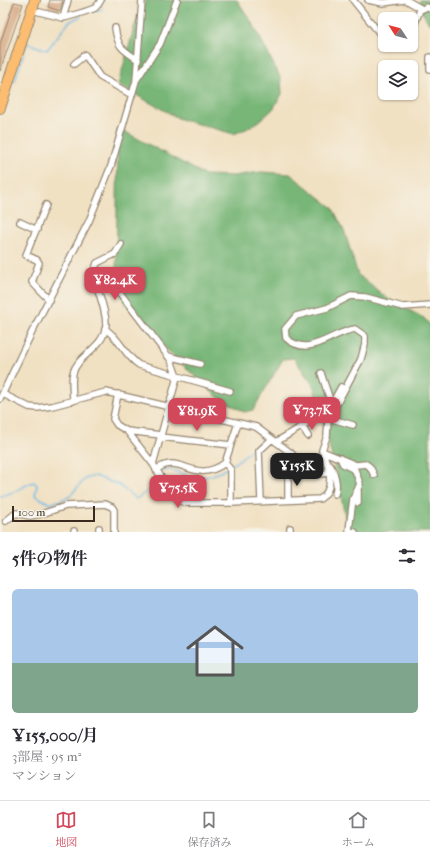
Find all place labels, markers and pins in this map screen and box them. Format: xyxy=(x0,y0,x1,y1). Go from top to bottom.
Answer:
pin: ¥82.4K xyxy=(82,267,148,301)
pin: ¥73.7K xyxy=(279,397,345,431)
pin: ¥81.9K xyxy=(164,398,230,432)
pin: ¥155K xyxy=(269,453,325,487)
pin: ¥75.5K xyxy=(145,475,211,509)

